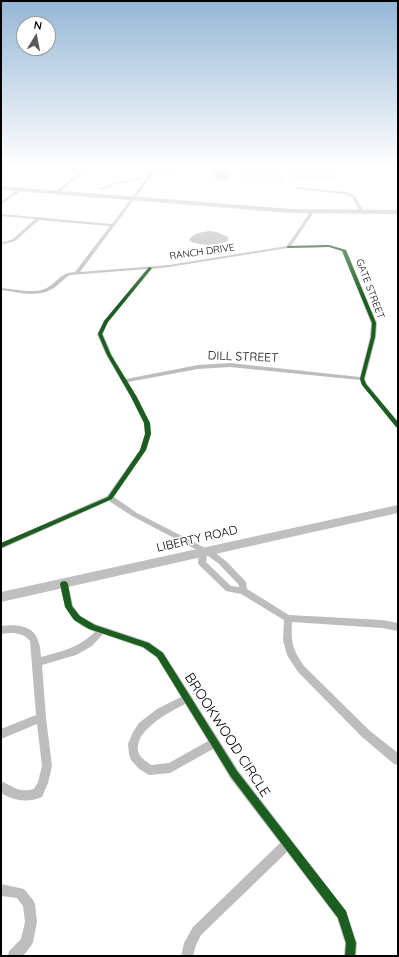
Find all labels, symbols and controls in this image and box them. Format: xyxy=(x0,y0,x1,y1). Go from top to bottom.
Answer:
north arrow xyxy=(16,16,56,56)
text: N xyxy=(33,18,43,33)
street label: RANCH DRIVE xyxy=(169,241,235,263)
street label: GATE STREET xyxy=(353,257,387,321)
street label: DILL STREET xyxy=(207,349,279,365)
street label: LIBERTY ROAD xyxy=(155,523,239,555)
street label: BROOKWOOD CIRCLE xyxy=(181,670,273,800)

